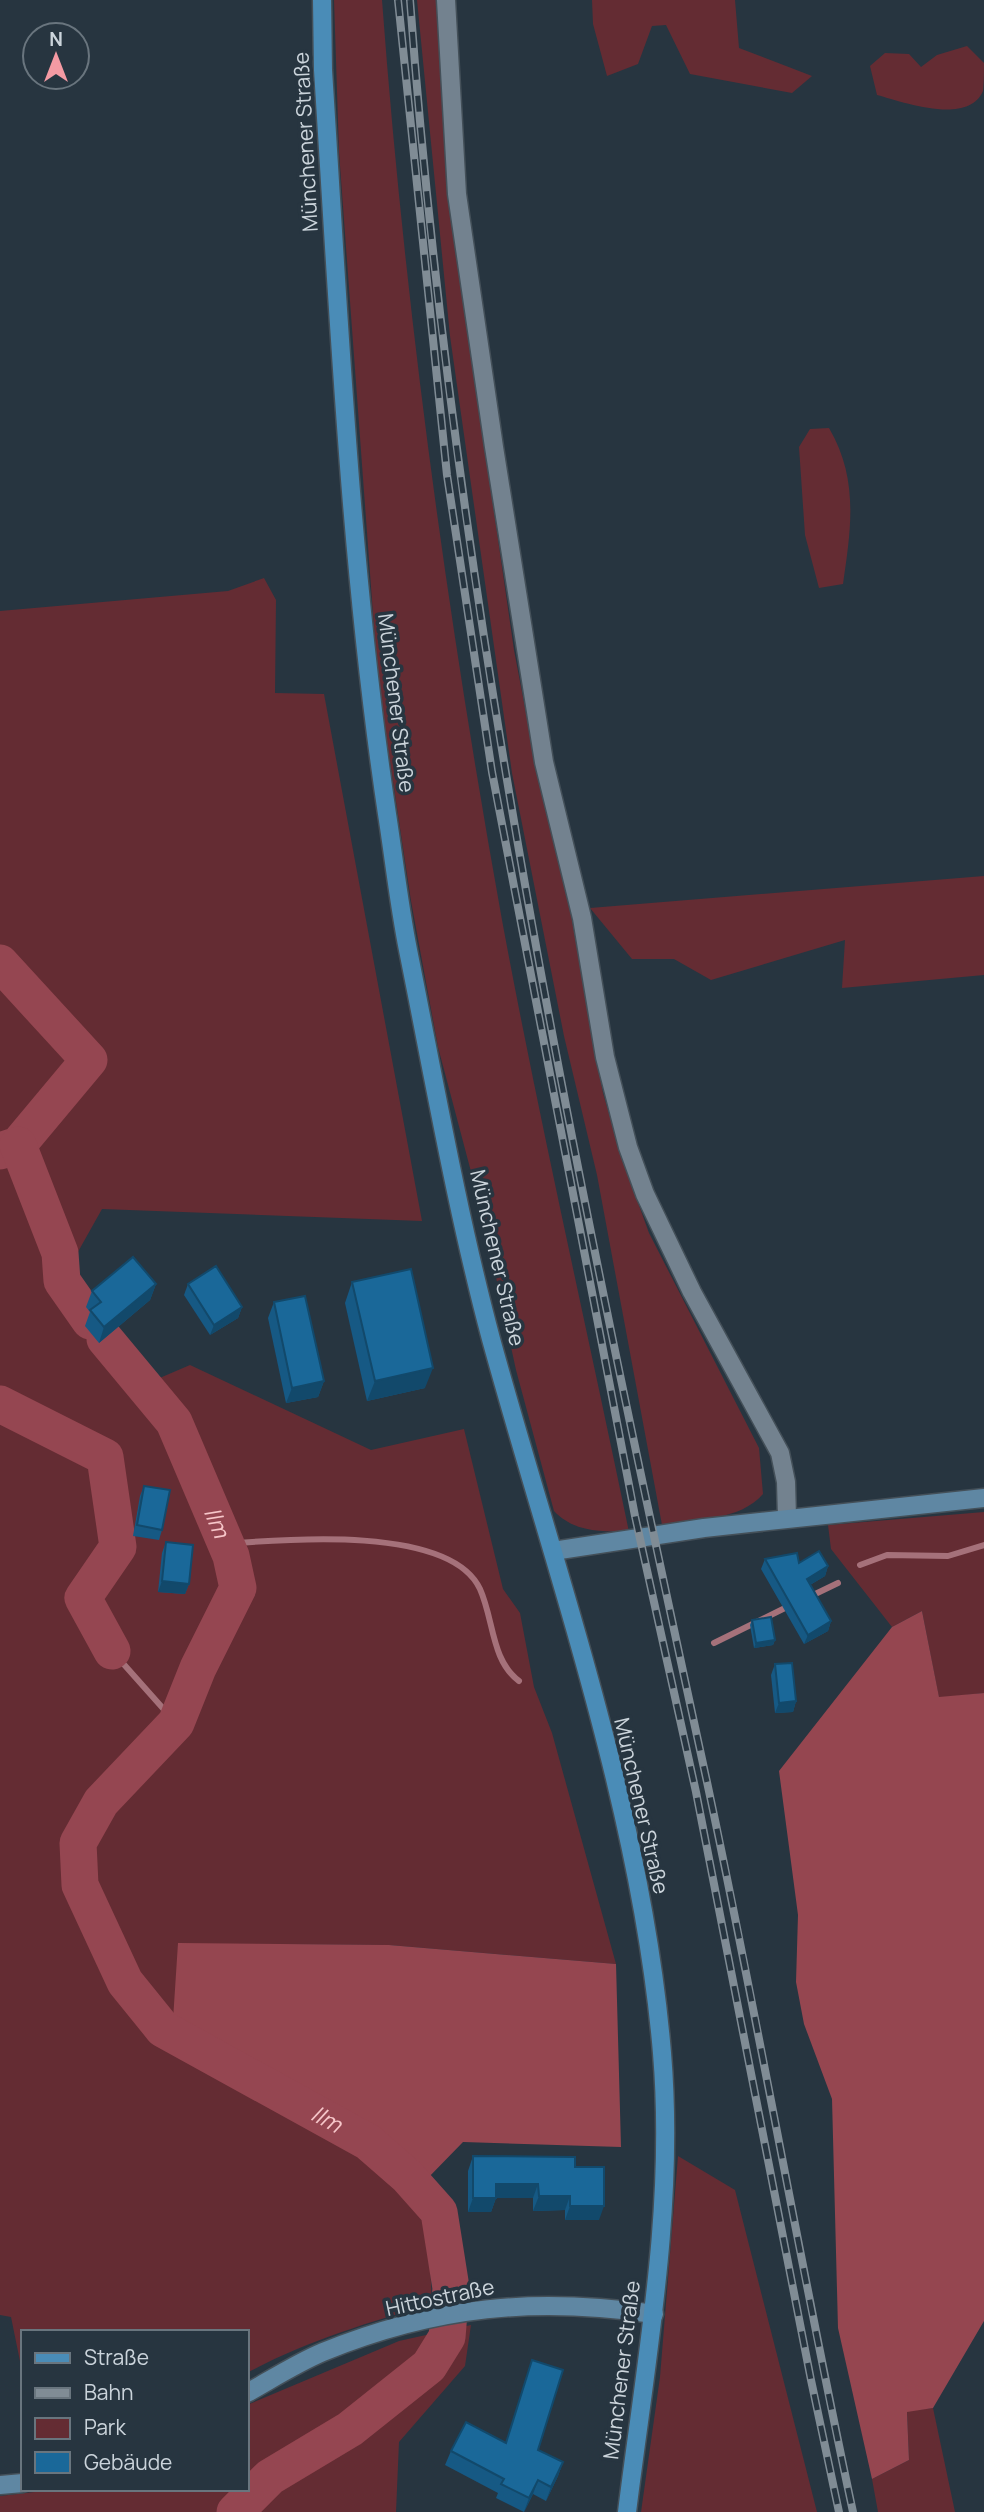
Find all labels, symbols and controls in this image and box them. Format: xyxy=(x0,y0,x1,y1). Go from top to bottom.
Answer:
north arrow xyxy=(21,21,91,91)
text: N xyxy=(49,26,63,52)
street label: Münchener Straße xyxy=(286,51,324,233)
street label: Münchener Straße xyxy=(372,612,422,794)
street label: Münchener Straße xyxy=(464,1167,532,1349)
water label: Ilm xyxy=(197,1502,239,1544)
street label: Münchener Straße xyxy=(608,1715,676,1897)
water label: Ilm xyxy=(306,2097,349,2140)
street label: Hittostraße xyxy=(383,2272,497,2322)
street label: Münchener Straße xyxy=(596,2279,646,2461)
legend xyxy=(21,2330,248,2491)
text: Straße xyxy=(84,2343,149,2371)
text: Bahn xyxy=(84,2378,134,2406)
text: Park xyxy=(84,2413,126,2441)
text: Gebäude xyxy=(84,2448,172,2476)

